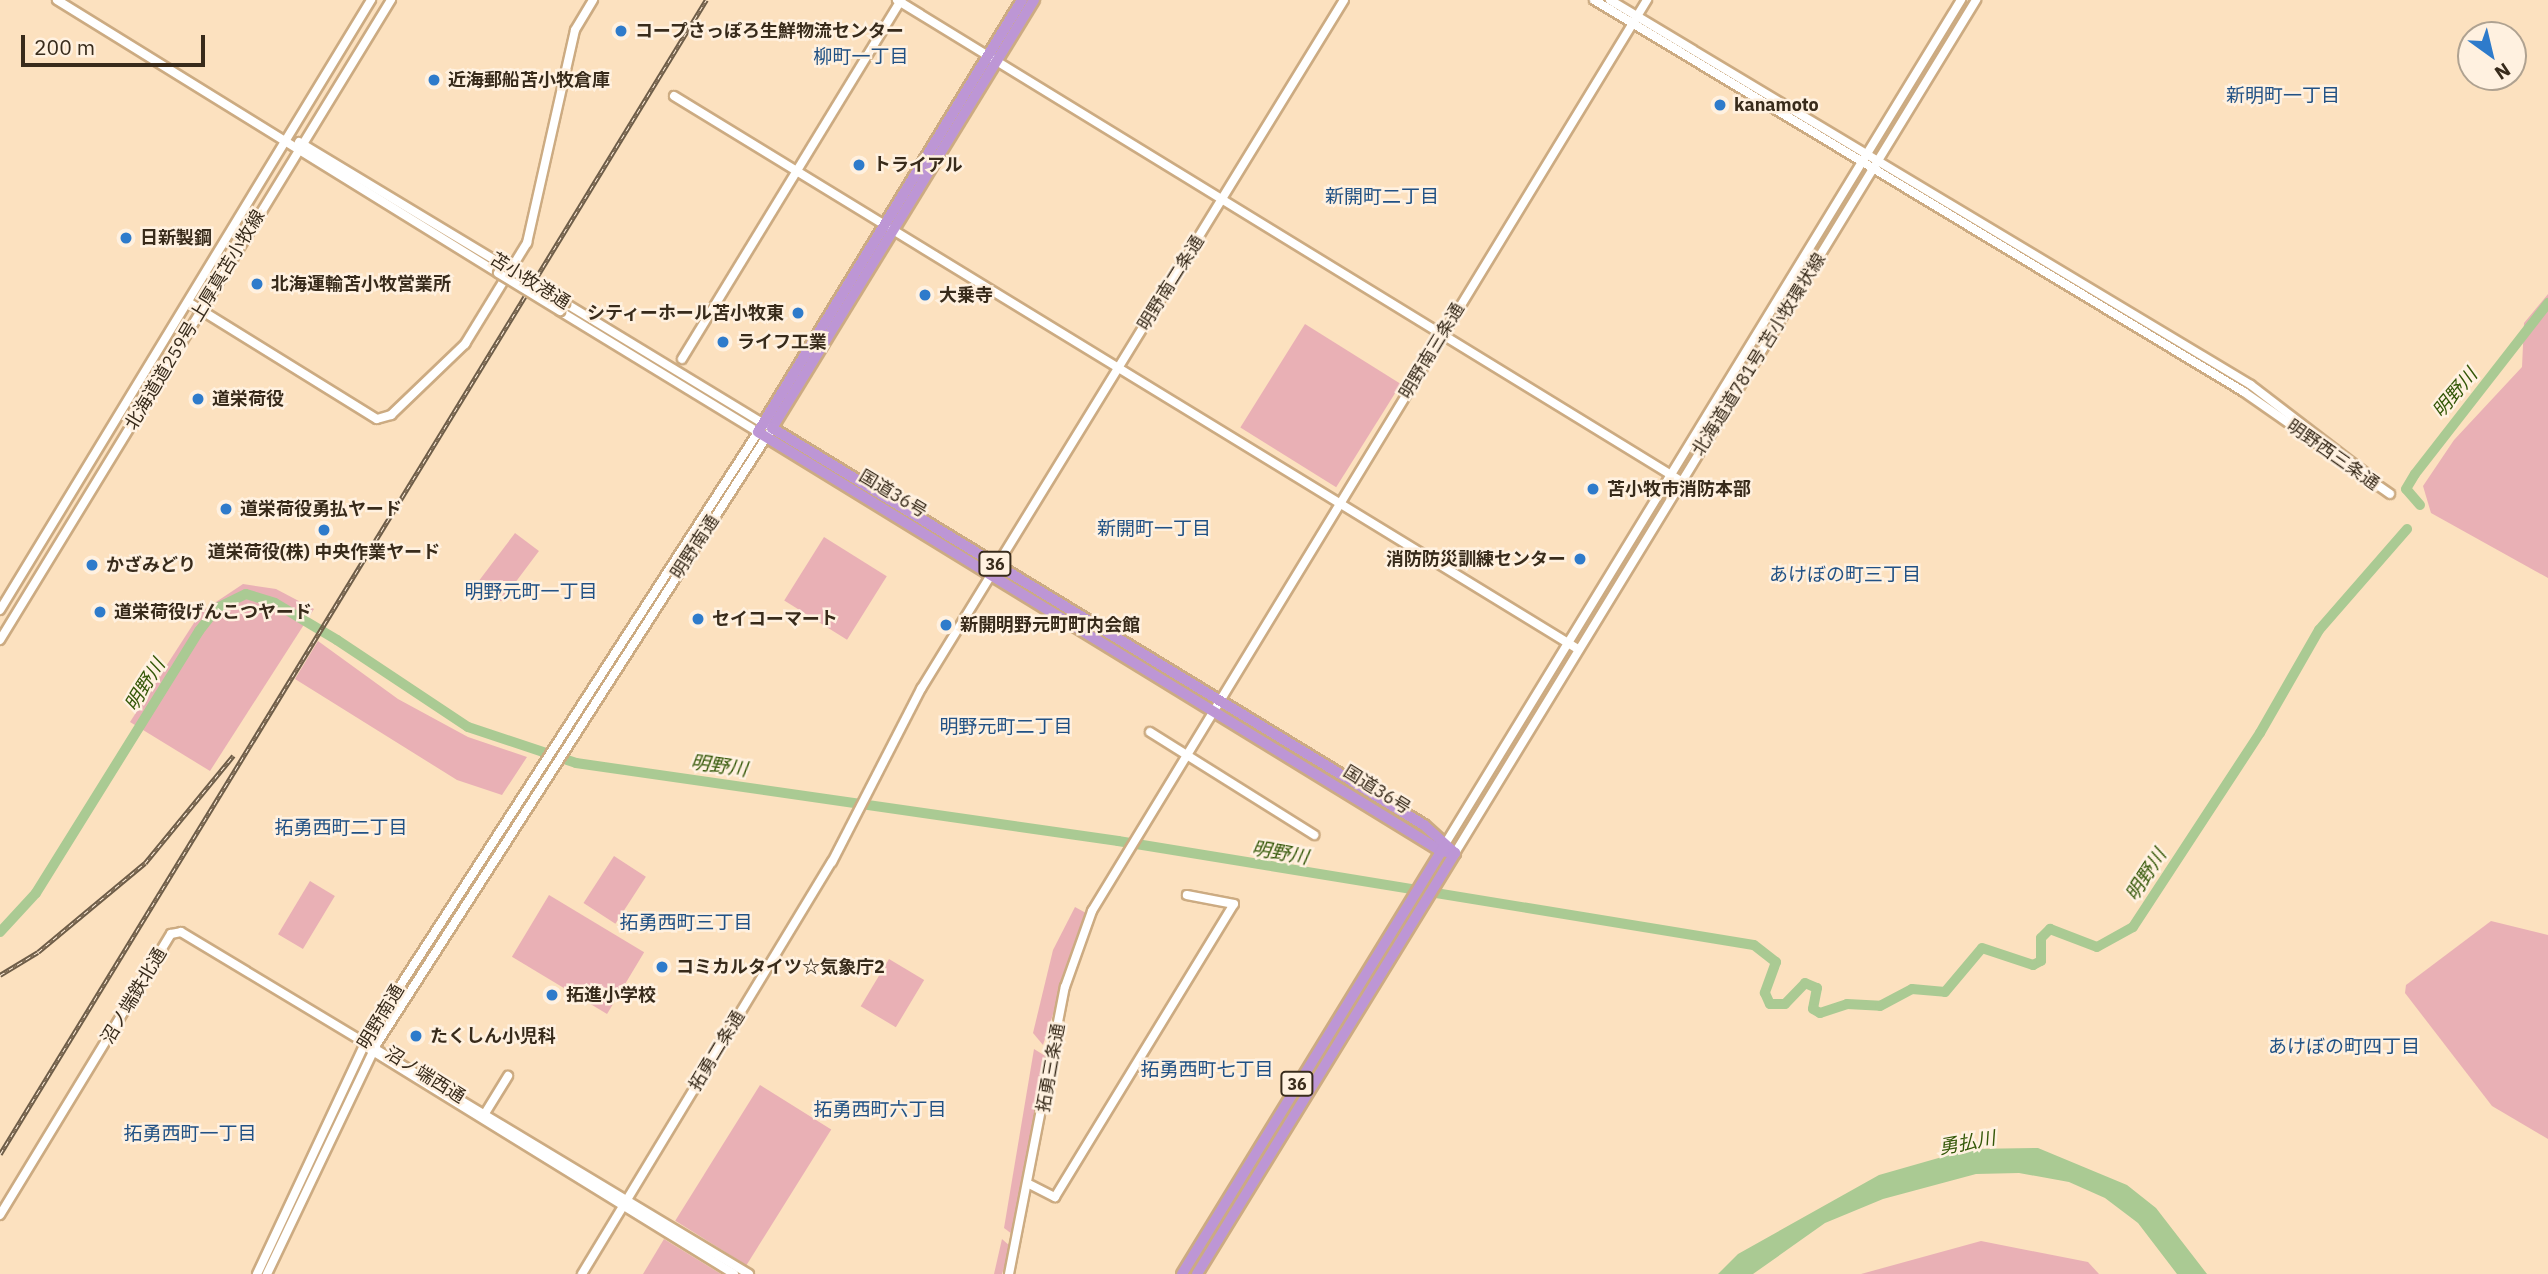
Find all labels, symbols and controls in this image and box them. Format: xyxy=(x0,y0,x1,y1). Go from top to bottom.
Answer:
place label: コープさっぽろ生鮮物流センター xyxy=(635,20,905,42)
scale bar xyxy=(24,21,208,65)
north arrow xyxy=(2457,21,2527,91)
marker: コープさっぽろ生鮮物流センター xyxy=(613,23,629,39)
text: 200 m xyxy=(34,33,95,61)
district label: 柳町一丁目 xyxy=(814,46,908,68)
text: N xyxy=(2490,58,2515,86)
place label: 近海郵船苫小牧倉庫 xyxy=(448,69,610,91)
marker: 近海郵船苫小牧倉庫 xyxy=(426,72,442,88)
district label: 新明町一丁目 xyxy=(2226,85,2340,107)
place label: kanamoto xyxy=(1734,94,1819,116)
marker: kanamoto xyxy=(1712,97,1728,113)
place label: トライアル xyxy=(873,154,963,176)
marker: トライアル xyxy=(851,157,867,173)
district label: 新開町二丁目 xyxy=(1325,186,1439,208)
street label: 北海道道259号 上厚真苫小牧線 xyxy=(121,206,269,434)
place label: 日新製鋼 xyxy=(140,227,212,249)
marker: 日新製鋼 xyxy=(118,230,134,246)
street label: 明野南二条通 xyxy=(1133,231,1209,335)
street label: 苫小牧港通 xyxy=(486,248,574,314)
street label: 北海道道781号 苫小牧環状線 xyxy=(1688,250,1830,460)
place label: 北海運輸苫小牧営業所 xyxy=(271,273,451,295)
marker: 北海運輸苫小牧営業所 xyxy=(249,276,265,292)
place label: 大乗寺 xyxy=(939,284,993,306)
marker: 大乗寺 xyxy=(917,287,933,303)
street label: 明野南三条通 xyxy=(1395,299,1469,403)
place label: シティーホール苫小牧東 xyxy=(586,302,784,324)
marker: シティーホール苫小牧東 xyxy=(790,305,806,321)
place label: ライフ工業 xyxy=(737,331,827,353)
marker: ライフ工業 xyxy=(715,334,731,350)
water label: 明野川 xyxy=(2428,364,2482,422)
place label: 道栄荷役 xyxy=(212,388,284,410)
marker: 道栄荷役 xyxy=(190,391,206,407)
street label: 明野西三条通 xyxy=(2283,415,2383,495)
street label: 国道36号 xyxy=(855,465,931,523)
place label: 苫小牧市消防本部 xyxy=(1607,478,1751,500)
marker: 苫小牧市消防本部 xyxy=(1585,481,1601,497)
place label: 道栄荷役勇払ヤード xyxy=(240,498,402,520)
marker: 道栄荷役勇払ヤード xyxy=(218,501,234,517)
street label: 明野南通 xyxy=(666,511,724,583)
district label: 新開町一丁目 xyxy=(1097,518,1211,540)
marker: 道栄荷役(株) 中央作業ヤード xyxy=(316,522,332,538)
place label: 道栄荷役(株) 中央作業ヤード xyxy=(208,541,440,563)
place label: 消防防災訓練センター xyxy=(1386,548,1566,570)
marker: 消防防災訓練センター xyxy=(1572,551,1588,567)
road number: 36 xyxy=(978,552,1012,576)
place label: かざみどり xyxy=(106,554,196,576)
marker: かざみどり xyxy=(84,557,100,573)
district label: あけぼの町三丁目 xyxy=(1769,564,1921,586)
district label: 明野元町一丁目 xyxy=(465,581,597,603)
place label: 道栄荷役げんこつヤード xyxy=(114,601,312,623)
marker: 道栄荷役げんこつヤード xyxy=(92,604,108,620)
place label: セイコーマート xyxy=(712,608,838,630)
marker: セイコーマート xyxy=(690,611,706,627)
place label: 新開明野元町町内会館 xyxy=(960,614,1140,636)
marker: 新開明野元町町内会館 xyxy=(938,617,954,633)
water label: 明野川 xyxy=(120,655,170,715)
district label: 明野元町二丁目 xyxy=(940,716,1072,738)
water label: 明野川 xyxy=(689,751,749,781)
street label: 国道36号 xyxy=(1339,761,1415,819)
district label: 拓勇西町二丁目 xyxy=(275,817,407,839)
water label: 明野川 xyxy=(1250,837,1310,869)
water label: 明野川 xyxy=(2121,845,2171,905)
district label: 拓勇西町三丁目 xyxy=(620,912,752,934)
street label: 沼ノ端鉄北通 xyxy=(97,944,171,1048)
place label: コミカルタイツ☆気象庁2 xyxy=(676,956,885,978)
marker: コミカルタイツ☆気象庁2 xyxy=(654,959,670,975)
street label: 明野南通 xyxy=(353,981,409,1053)
place label: 拓進小学校 xyxy=(566,984,656,1006)
marker: 拓進小学校 xyxy=(544,987,560,1003)
street label: 拓勇二条通 xyxy=(685,1007,749,1095)
street label: 拓勇三条通 xyxy=(1033,1022,1069,1114)
place label: たくしん小児科 xyxy=(430,1025,556,1047)
marker: たくしん小児科 xyxy=(408,1028,424,1044)
district label: あけぼの町四丁目 xyxy=(2268,1036,2420,1058)
street label: 沼ノ端西通 xyxy=(381,1042,469,1108)
district label: 拓勇西町七丁目 xyxy=(1141,1059,1273,1081)
road number: 36 xyxy=(1280,1072,1314,1096)
district label: 拓勇西町六丁目 xyxy=(814,1099,946,1121)
district label: 拓勇西町一丁目 xyxy=(124,1123,256,1145)
water label: 勇払川 xyxy=(1937,1127,1997,1159)

